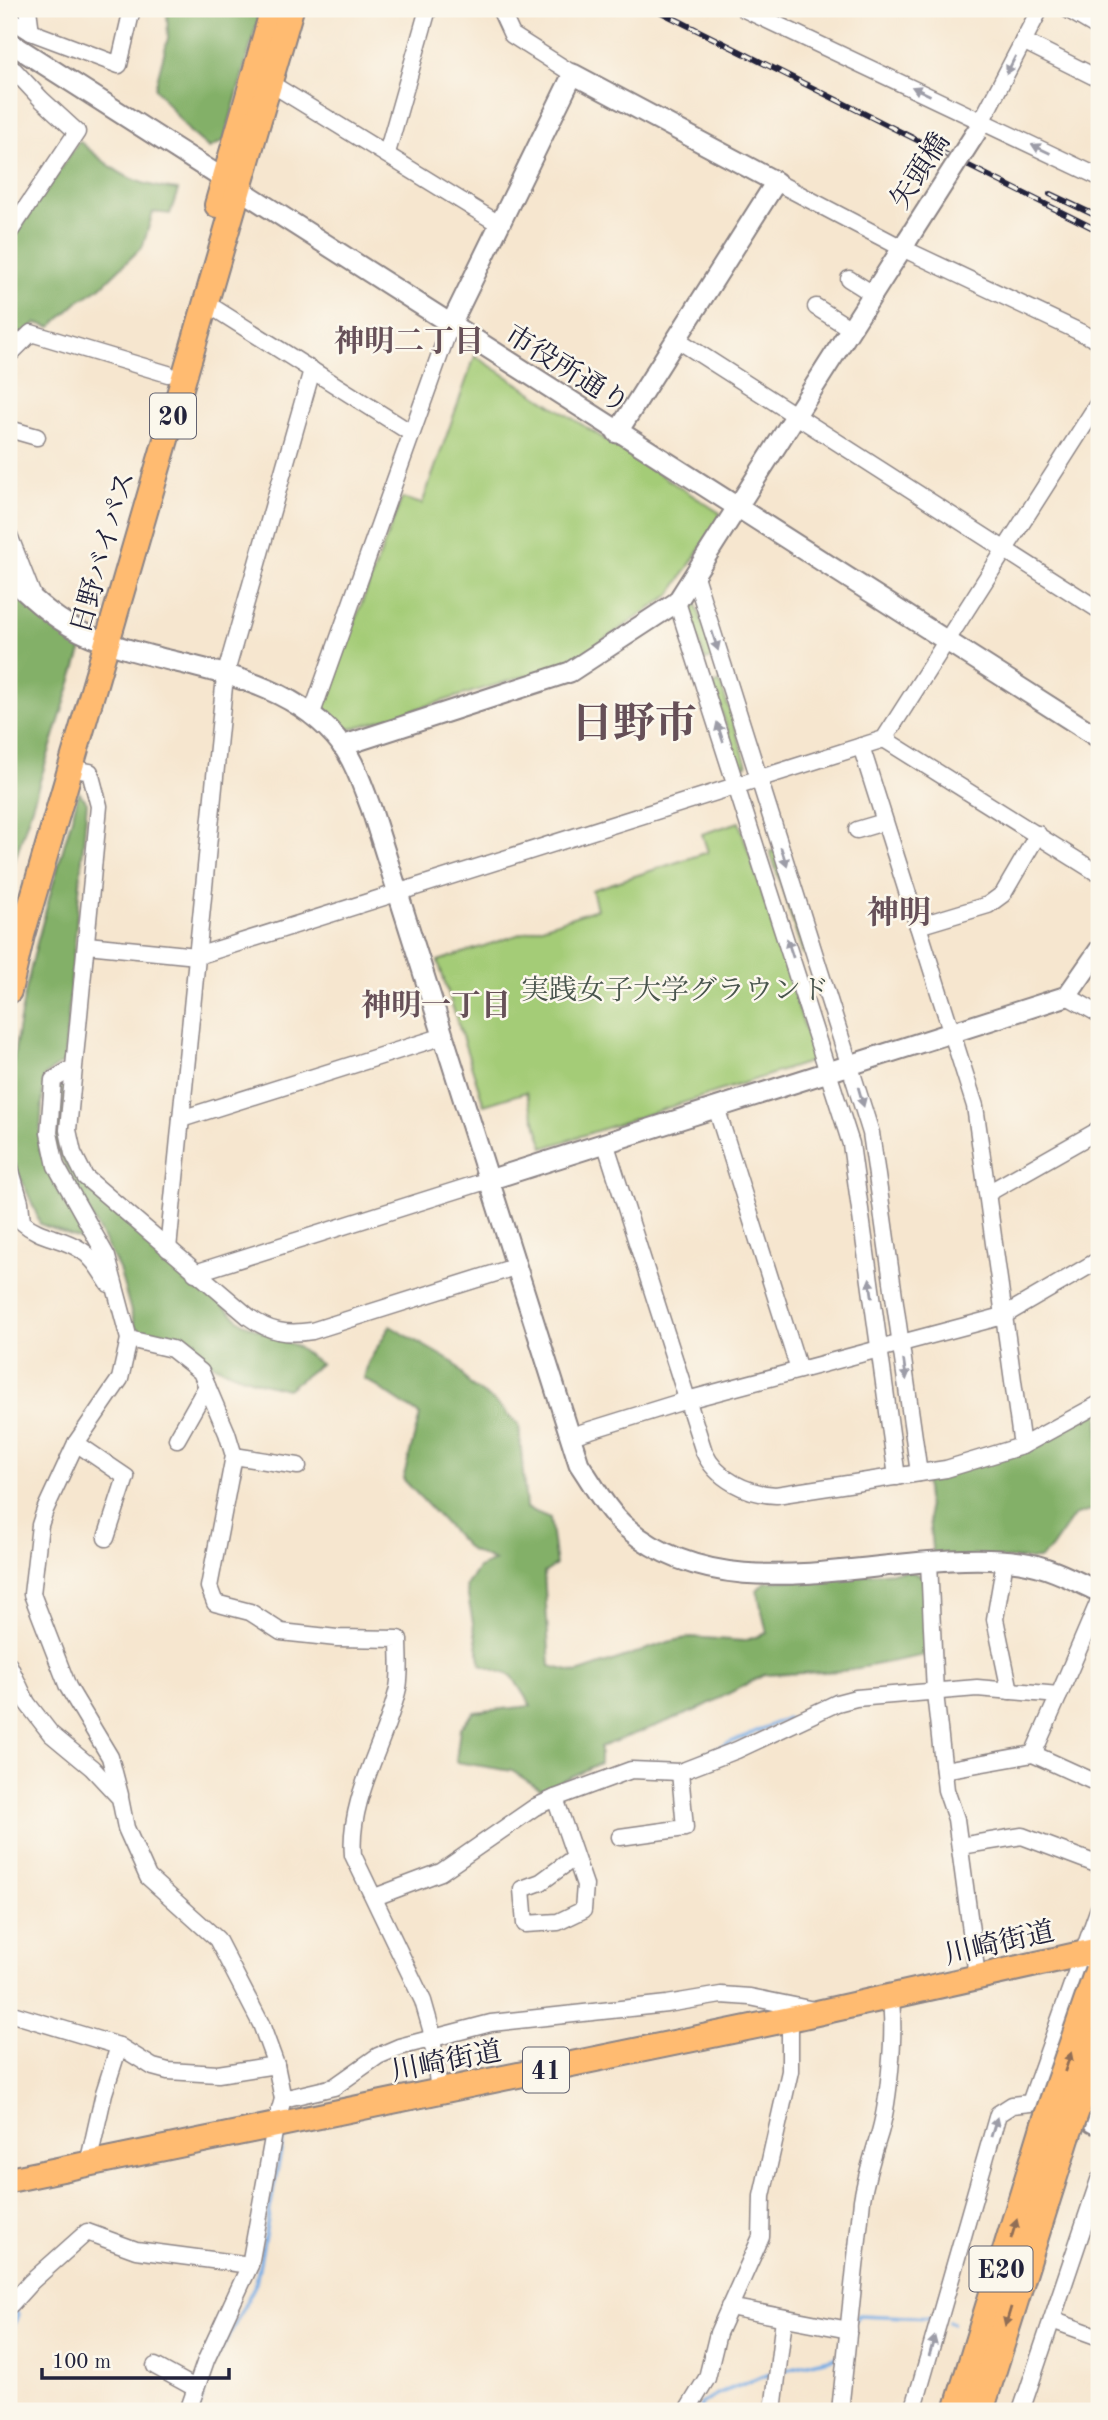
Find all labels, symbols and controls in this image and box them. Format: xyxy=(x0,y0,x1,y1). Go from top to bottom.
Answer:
one-way arrow xyxy=(1006,55,1018,75)
one-way arrow xyxy=(910,86,931,97)
street label: 矢頭橋 xyxy=(884,127,956,214)
one-way arrow xyxy=(1031,143,1051,154)
street label: 市役所通り xyxy=(500,319,635,420)
district label: 神明二丁目 xyxy=(334,325,484,358)
road number: 20 xyxy=(150,394,196,438)
street label: 日野バイパス xyxy=(66,468,141,637)
one-way arrow xyxy=(711,630,721,651)
district label: 日野市 xyxy=(571,701,697,747)
one-way arrow xyxy=(714,722,724,743)
one-way arrow xyxy=(780,847,790,868)
district label: 神明 xyxy=(867,895,931,931)
one-way arrow xyxy=(784,938,795,959)
park label: 実践女子大学グラウンド xyxy=(521,975,829,1006)
district label: 神明一丁目 xyxy=(361,989,511,1022)
one-way arrow xyxy=(856,1087,867,1109)
one-way arrow xyxy=(865,1277,876,1299)
one-way arrow xyxy=(900,1359,911,1381)
street label: 川崎街道 xyxy=(941,1916,1057,1971)
street label: 川崎街道 xyxy=(388,2036,504,2087)
road number: 41 xyxy=(523,2048,569,2092)
one-way arrow xyxy=(1063,2052,1074,2073)
one-way arrow xyxy=(989,2116,1000,2137)
one-way arrow xyxy=(1009,2218,1019,2239)
road number: E20 xyxy=(970,2246,1032,2292)
one-way arrow xyxy=(1003,2307,1013,2328)
one-way arrow xyxy=(927,2335,937,2356)
scale bar xyxy=(42,2336,229,2380)
text: 100 m xyxy=(52,2352,111,2373)

